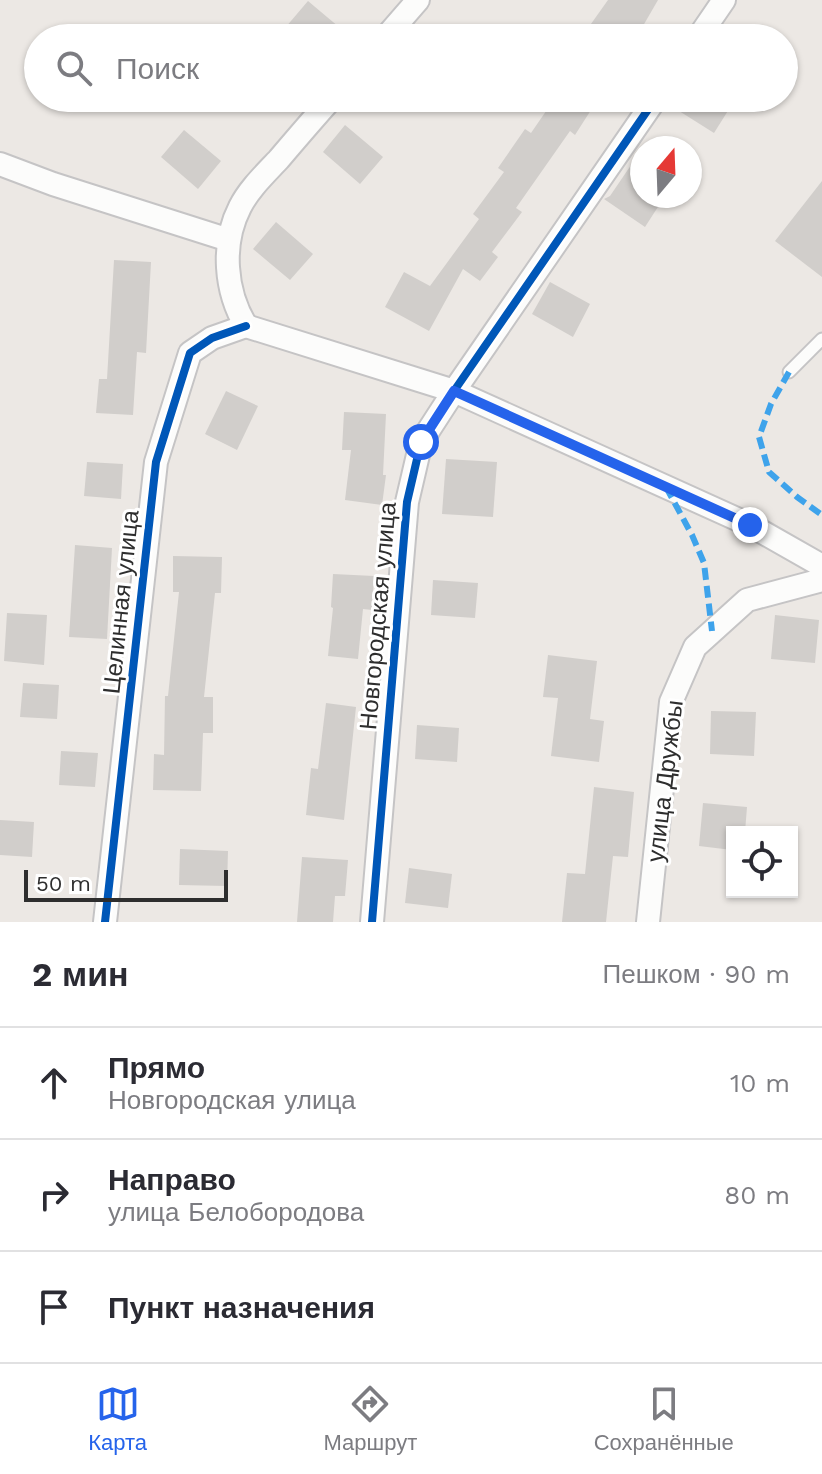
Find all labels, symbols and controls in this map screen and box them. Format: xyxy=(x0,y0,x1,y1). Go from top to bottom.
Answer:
search box xyxy=(24,24,798,112)
icon: search xyxy=(52,46,96,90)
text: Поиск xyxy=(116,51,199,86)
north arrow xyxy=(630,136,702,208)
route start xyxy=(403,424,439,460)
street label: Новгородская улица xyxy=(354,500,402,731)
route end xyxy=(732,507,768,543)
street label: Целинная улица xyxy=(97,508,145,695)
street label: улица Дружбы xyxy=(641,698,689,864)
map controls xyxy=(726,826,798,898)
button: locate xyxy=(726,826,798,898)
scale bar xyxy=(24,866,228,902)
text: 50 m xyxy=(36,871,91,896)
text: 2 мин xyxy=(32,954,129,994)
text: Пешком · 90 m xyxy=(603,959,790,989)
text: Прямо xyxy=(108,1050,205,1085)
icon: ahead xyxy=(32,1061,76,1105)
text: 10 m xyxy=(730,1068,790,1098)
text: Новгородская улица xyxy=(108,1085,356,1115)
text: Направо xyxy=(108,1162,236,1197)
icon: right xyxy=(32,1173,76,1217)
text: 80 m xyxy=(724,1180,790,1210)
text: улица Белобородова xyxy=(108,1197,364,1227)
icon: arrive xyxy=(32,1285,76,1329)
text: Пункт назначения xyxy=(108,1290,375,1325)
tab: Карта xyxy=(88,1382,147,1456)
tab: Маршрут xyxy=(324,1382,417,1456)
tab: Сохранённые xyxy=(594,1382,734,1456)

